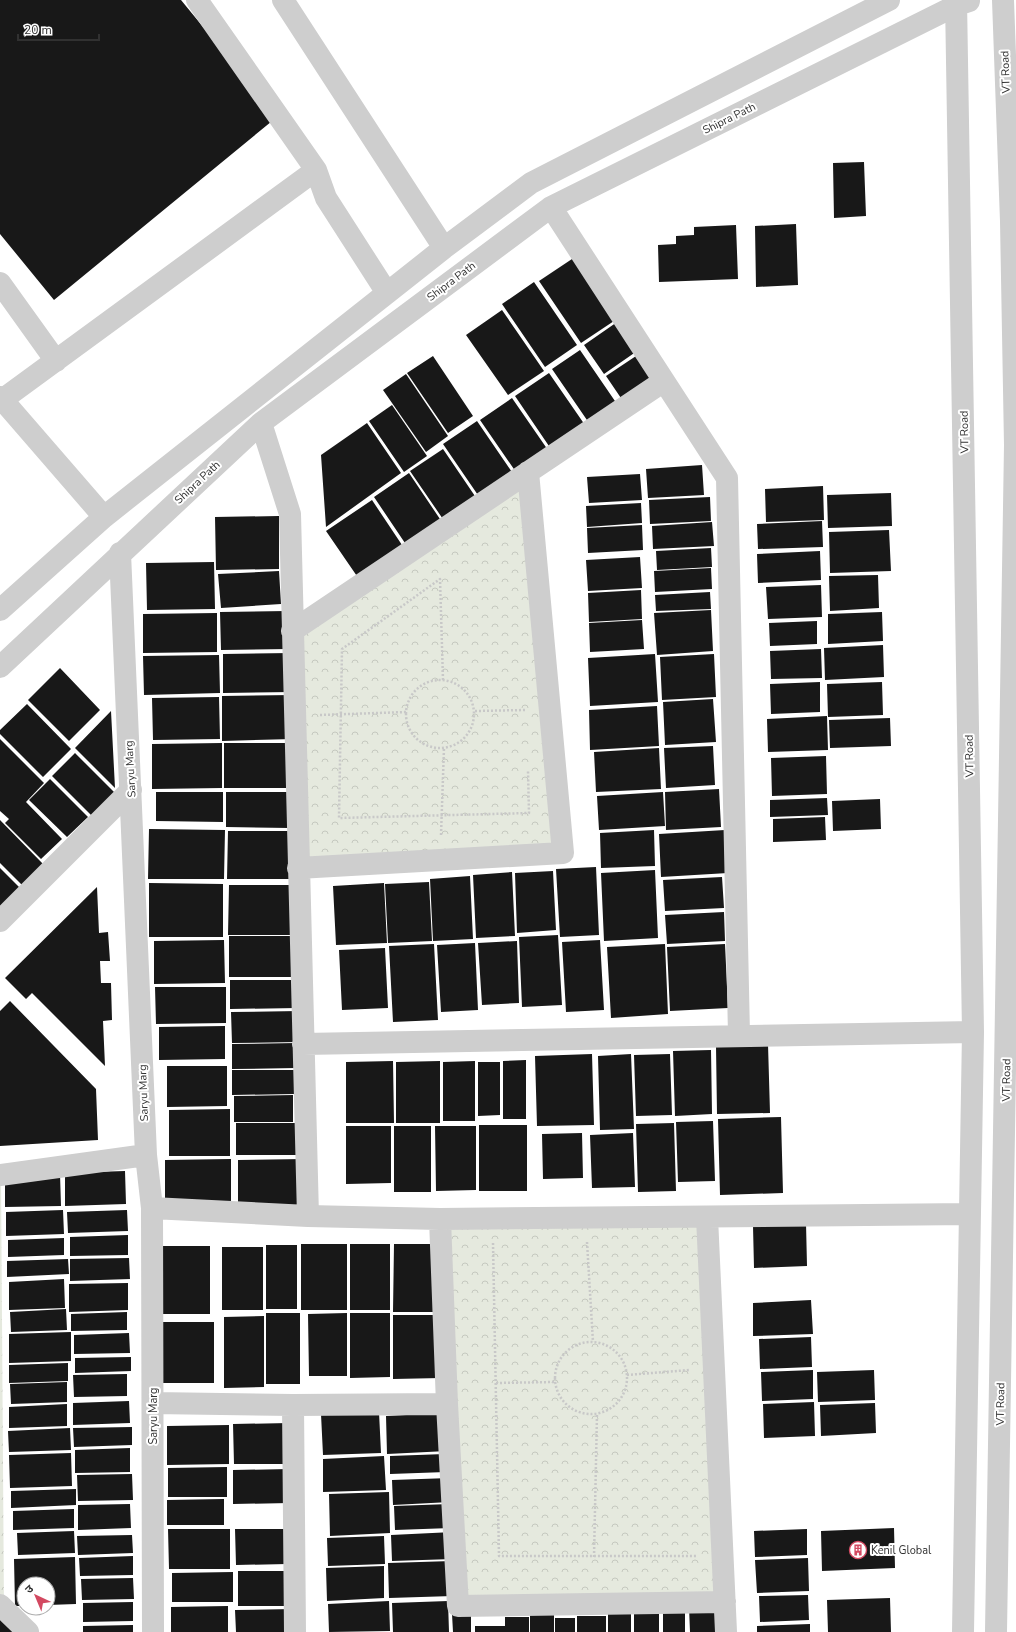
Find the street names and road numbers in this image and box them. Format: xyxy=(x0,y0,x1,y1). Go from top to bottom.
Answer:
street label: VT Road xyxy=(997,50,1014,95)
street label: Shipra Path xyxy=(700,99,758,138)
street label: Shipra Path xyxy=(424,258,479,305)
street label: VT Road xyxy=(957,410,972,455)
street label: Shipra Path xyxy=(171,457,223,507)
street label: VT Road xyxy=(962,734,977,779)
street label: Saryu Marg xyxy=(122,740,139,798)
street label: VT Road xyxy=(999,1058,1014,1103)
street label: Saryu Marg xyxy=(135,1064,152,1122)
street label: VT Road xyxy=(993,1382,1008,1427)
street label: Saryu Marg xyxy=(146,1387,161,1445)

